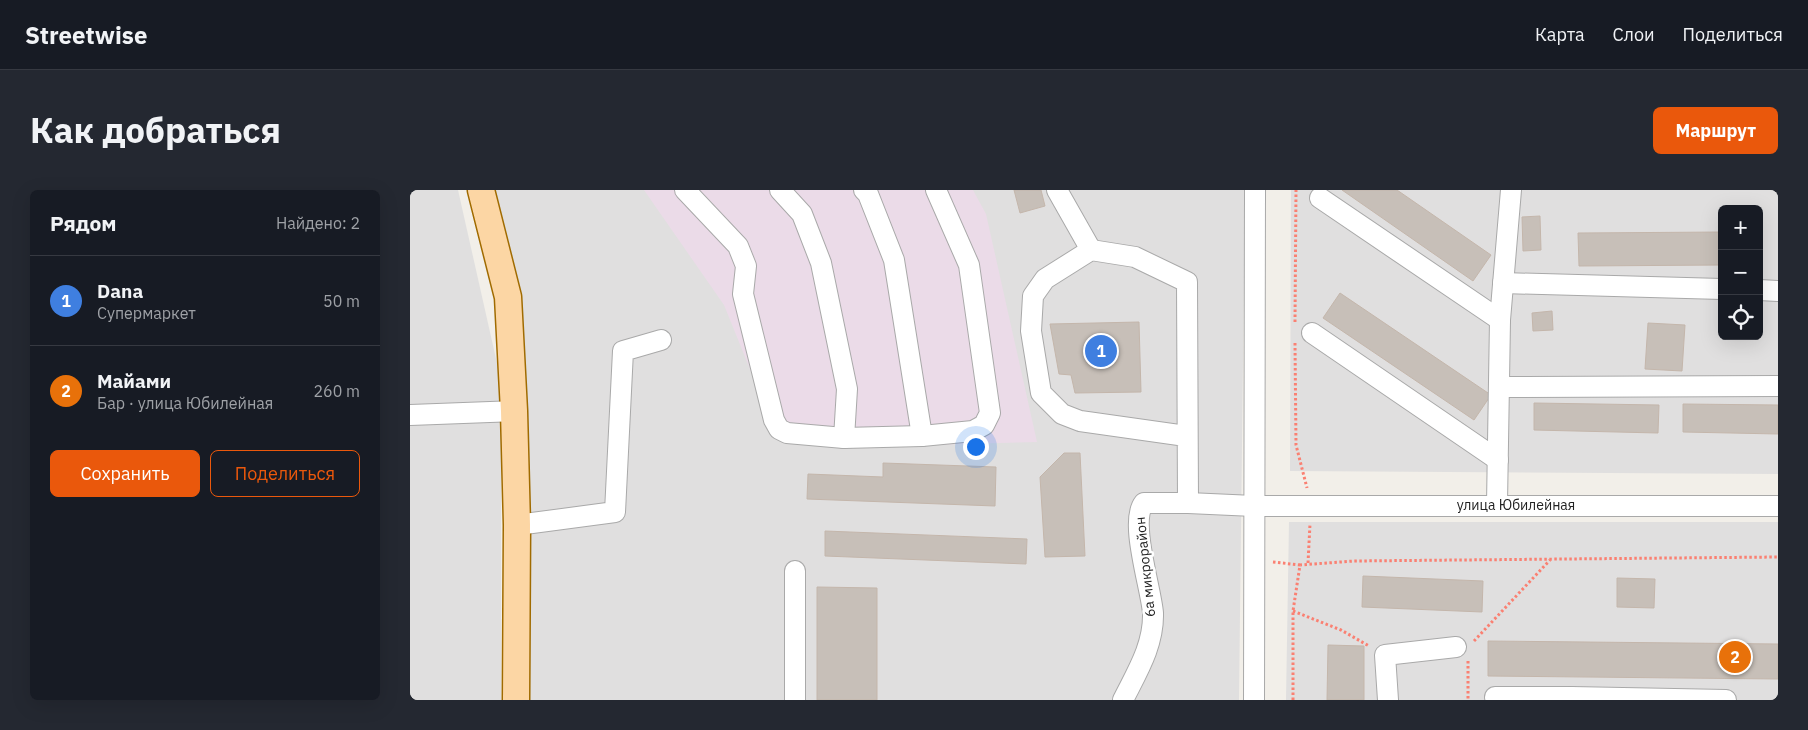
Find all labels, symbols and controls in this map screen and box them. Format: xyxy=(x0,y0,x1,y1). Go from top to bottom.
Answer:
text: Streetwise xyxy=(25,19,147,51)
text: Карта xyxy=(1535,23,1585,46)
text: Слои xyxy=(1613,23,1655,46)
text: Поделиться xyxy=(1683,23,1783,46)
text: Как добраться xyxy=(30,107,281,153)
button: Маршрут xyxy=(1653,107,1778,154)
map controls xyxy=(1718,205,1763,340)
button: + xyxy=(1718,205,1763,250)
text: Рядом xyxy=(50,209,117,237)
text: Найдено: 2 xyxy=(276,213,360,233)
button: − xyxy=(1718,250,1763,295)
text: Dana xyxy=(97,279,143,303)
text: 1 xyxy=(61,291,71,311)
text: 50 m xyxy=(323,291,360,311)
button: locate xyxy=(1718,295,1763,340)
text: Супермаркет xyxy=(97,303,196,323)
pin: 1 xyxy=(1085,332,1117,370)
text: Майами xyxy=(97,369,171,393)
text: 2 xyxy=(61,381,71,401)
text: 260 m xyxy=(313,381,360,401)
text: Бар · улица Юбилейная xyxy=(97,393,273,413)
your location xyxy=(963,434,989,460)
button: Сохранить xyxy=(50,450,200,497)
button: Поделиться xyxy=(210,450,360,497)
street label: улица Юбилейная xyxy=(1457,496,1575,514)
street label: 6а микрорайон xyxy=(1131,516,1159,618)
pin: 2 xyxy=(1719,638,1751,676)

